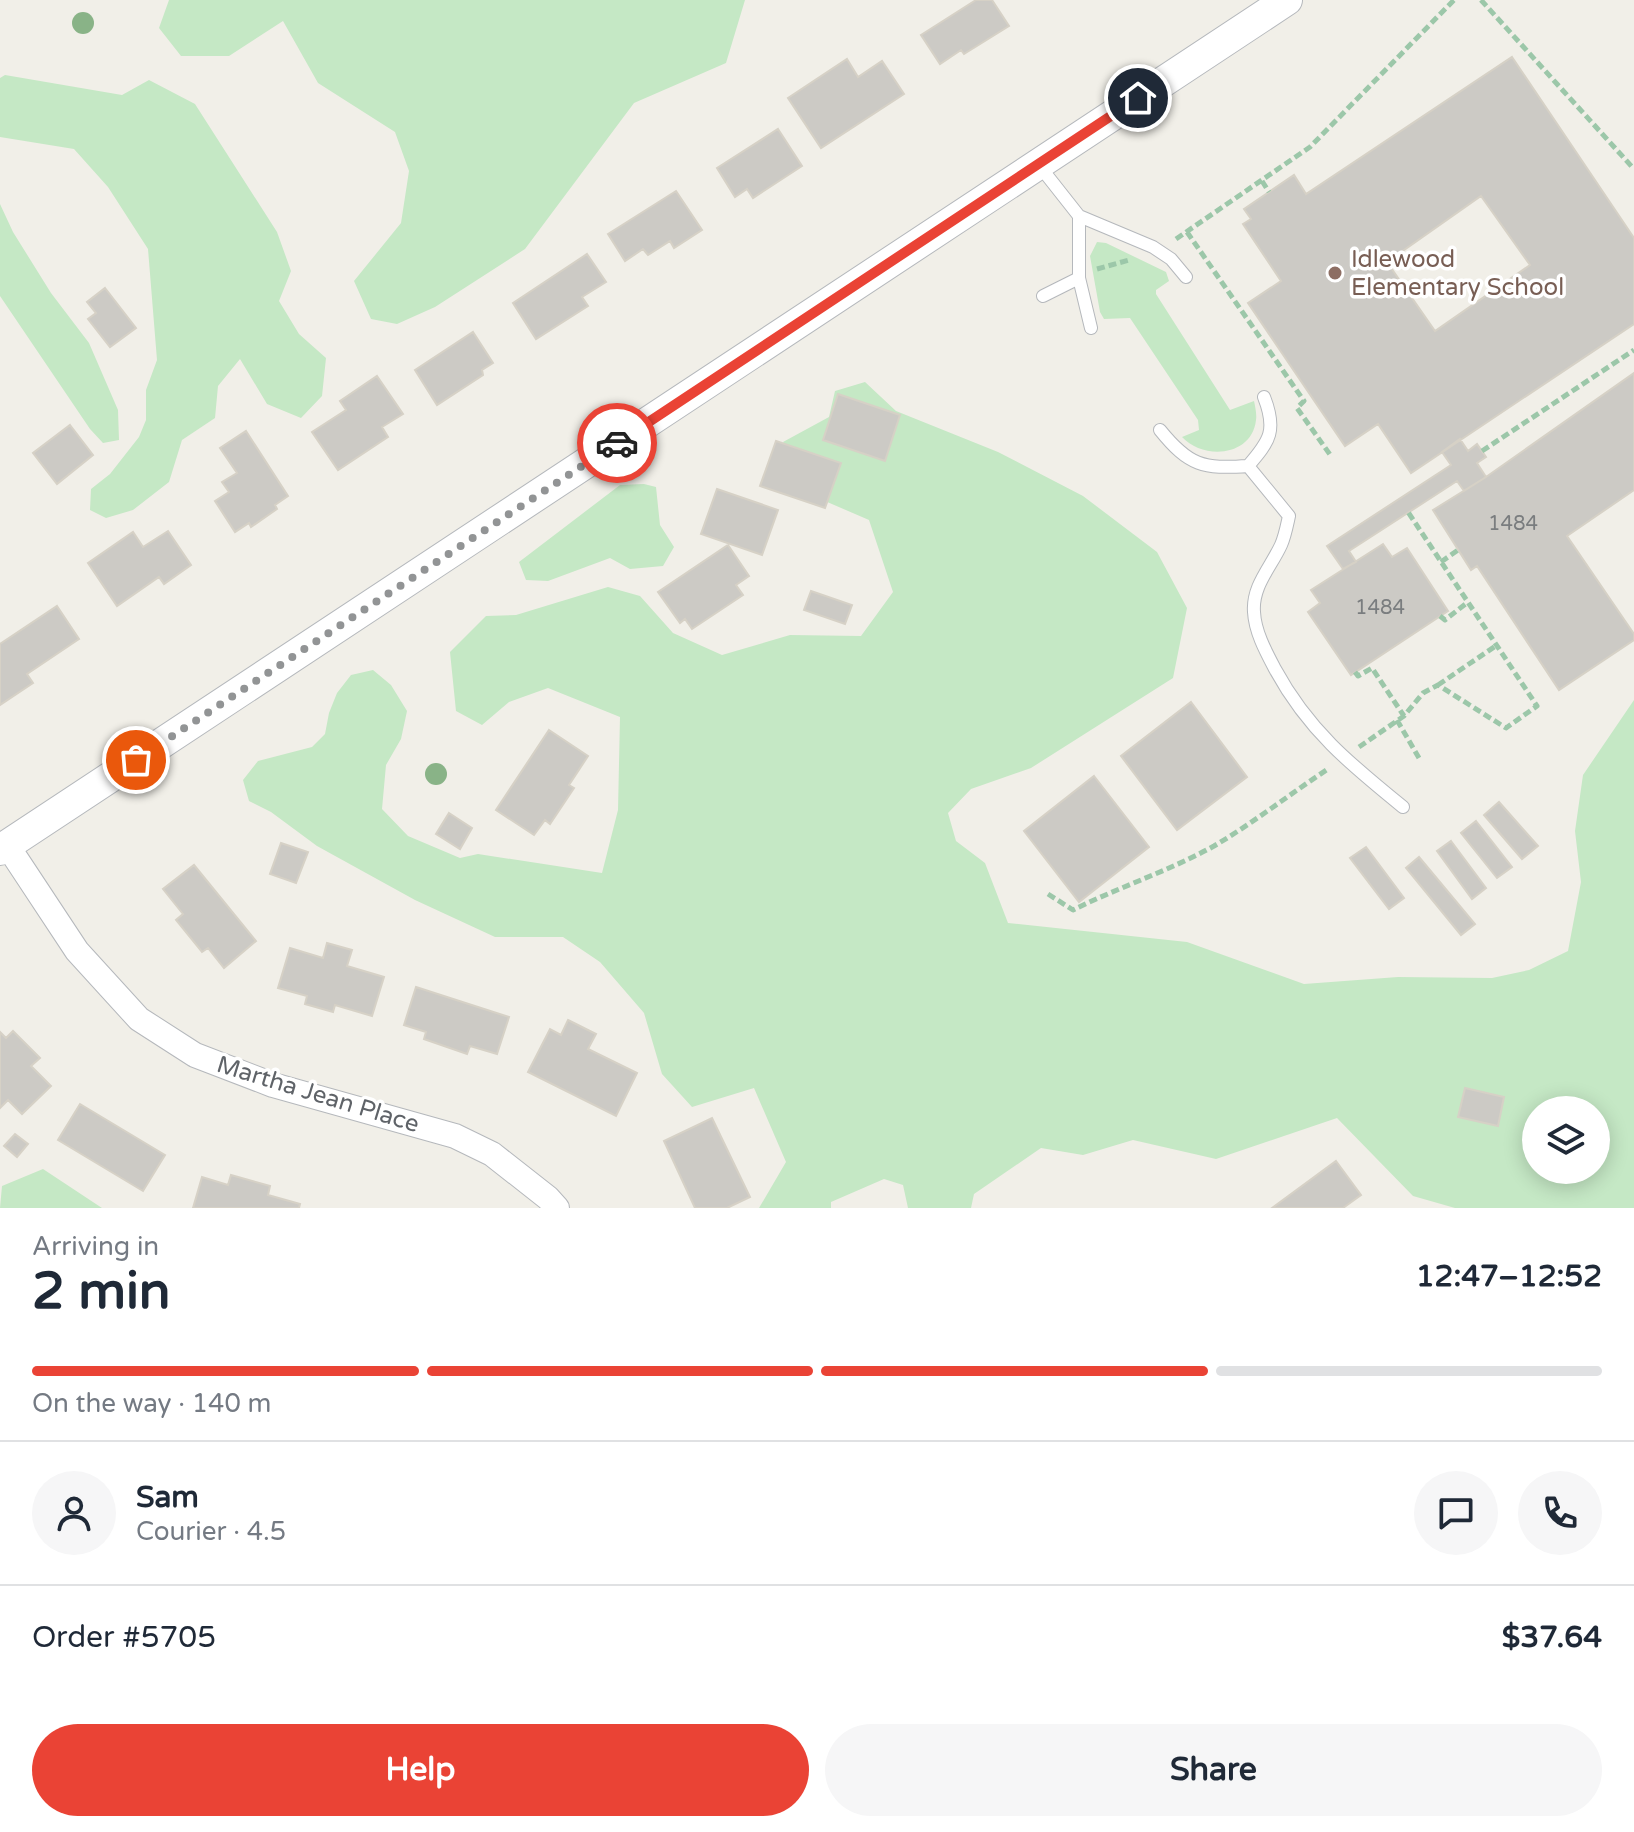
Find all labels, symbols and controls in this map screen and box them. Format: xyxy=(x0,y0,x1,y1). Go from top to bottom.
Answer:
pin xyxy=(1104,64,1172,132)
icon: home xyxy=(1116,76,1160,120)
place label: Idlewood Elementary School xyxy=(1351,245,1564,302)
marker: Idlewood Elementary School xyxy=(1326,264,1344,282)
courier xyxy=(577,403,657,483)
icon: car xyxy=(595,421,639,465)
house number: 1484 xyxy=(1488,512,1538,536)
house number: 1484 xyxy=(1355,596,1405,620)
pin xyxy=(102,726,170,794)
icon: bag xyxy=(114,738,158,782)
street label: Martha Jean Place xyxy=(213,1050,423,1139)
map controls xyxy=(1522,1096,1610,1184)
button: layers xyxy=(1522,1096,1610,1184)
text: Arriving in xyxy=(32,1231,159,1262)
text: 12:47–12:52 xyxy=(1416,1258,1602,1295)
text: 2 min xyxy=(32,1260,171,1323)
text: On the way · 140 m xyxy=(32,1388,271,1419)
button: person xyxy=(32,1471,116,1555)
button: chat xyxy=(1414,1471,1498,1555)
button: phone xyxy=(1518,1471,1602,1555)
text: Sam xyxy=(136,1479,199,1516)
text: Courier · 4.5 xyxy=(136,1516,286,1547)
text: Order #5705 xyxy=(32,1619,216,1656)
text: $37.64 xyxy=(1502,1619,1602,1656)
button: Help xyxy=(32,1724,809,1816)
button: Share xyxy=(825,1724,1602,1816)

